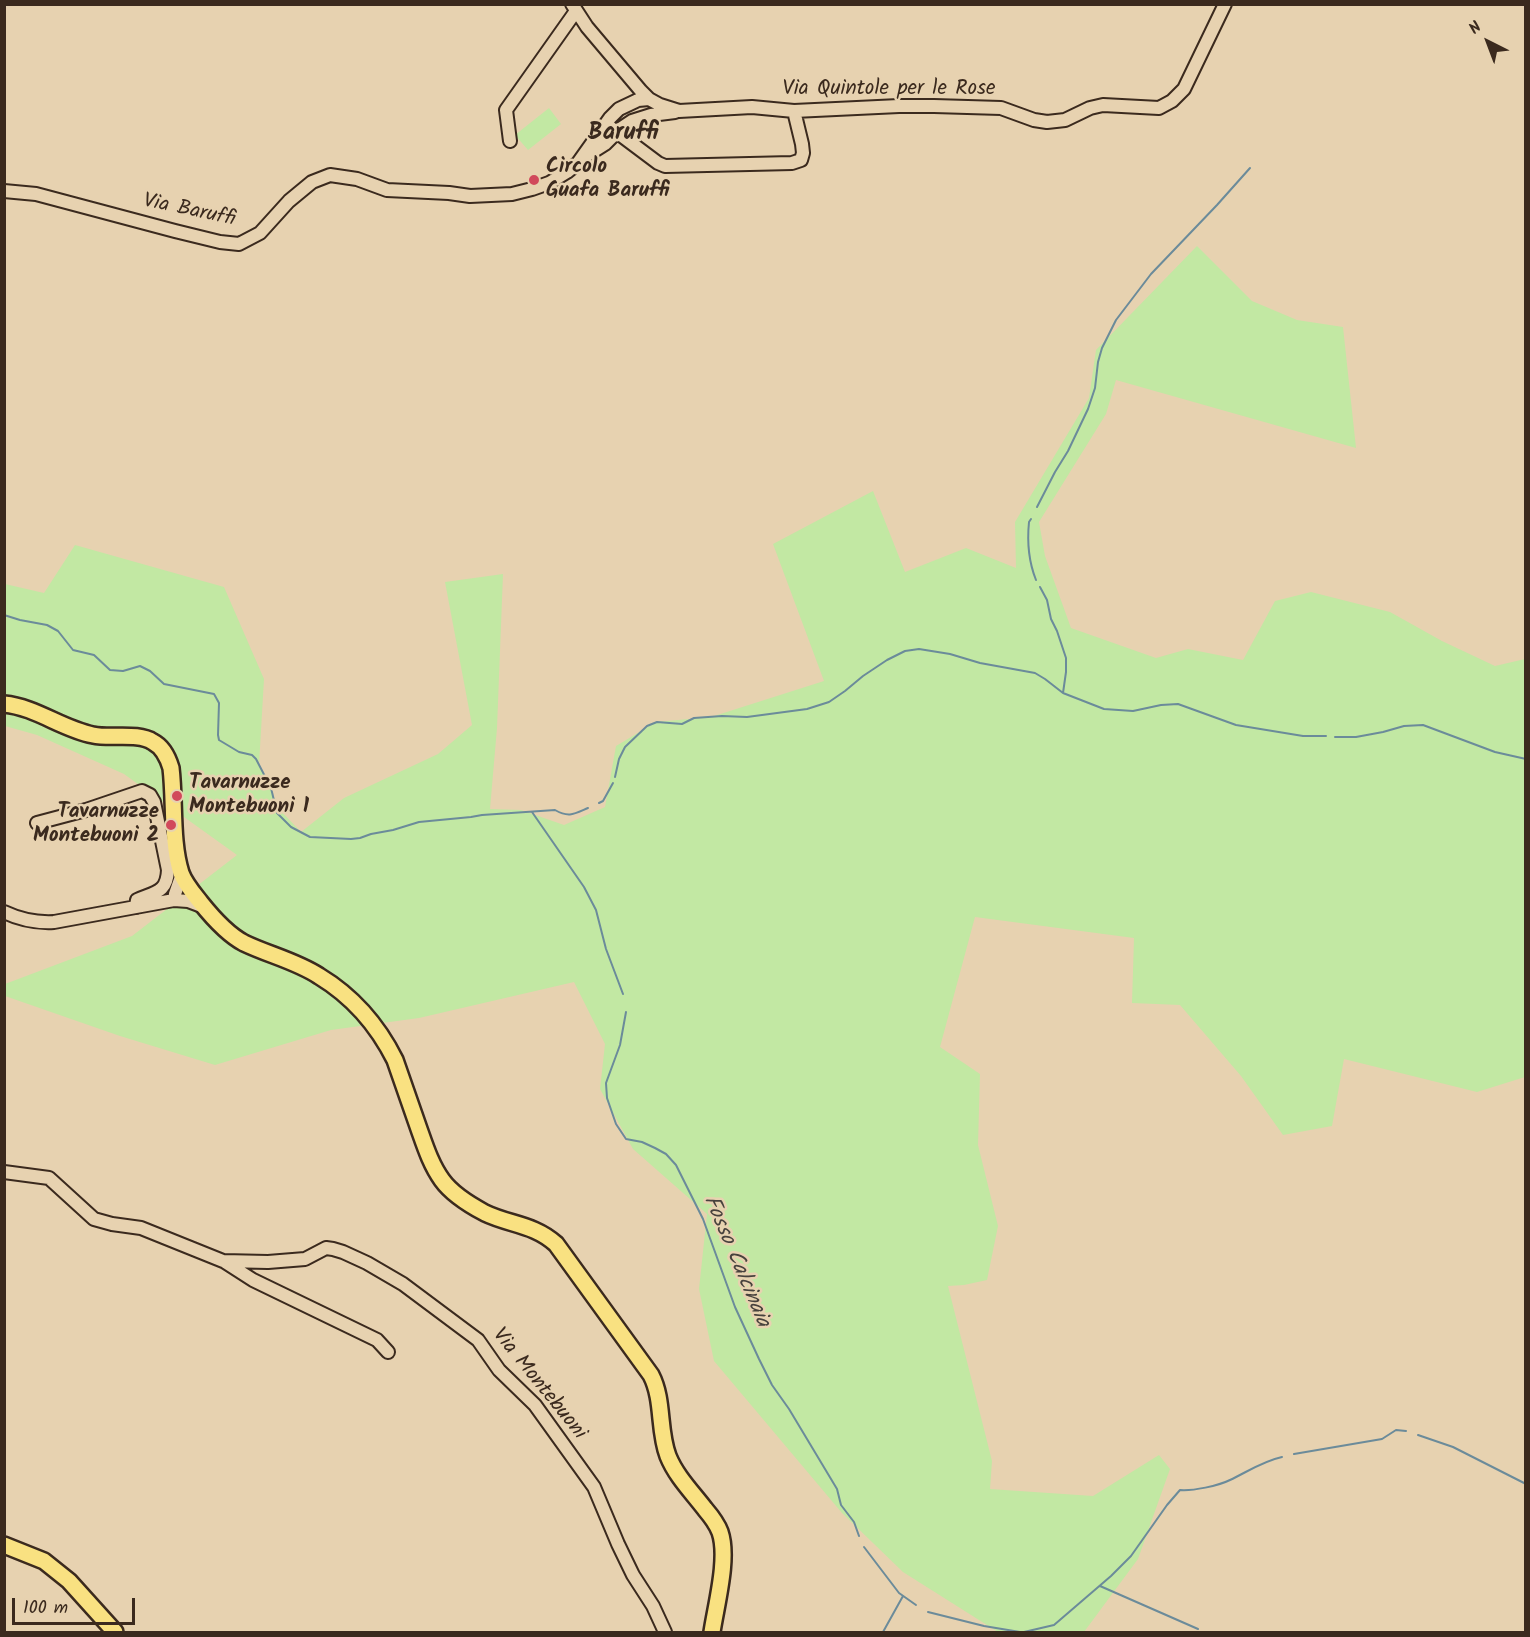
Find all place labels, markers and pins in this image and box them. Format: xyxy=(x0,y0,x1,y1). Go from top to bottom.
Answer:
place label: Circolo Guafa Baruffi xyxy=(546,155,669,205)
marker: Circolo Guafa Baruffi xyxy=(527,173,541,187)
place label: Tavarnuzze Montebuoni 1 xyxy=(189,771,309,821)
marker: Tavarnuzze Montebuoni 1 xyxy=(170,789,184,803)
place label: Tavarnuzze Montebuoni 2 xyxy=(33,800,159,850)
marker: Tavarnuzze Montebuoni 2 xyxy=(164,818,178,832)

